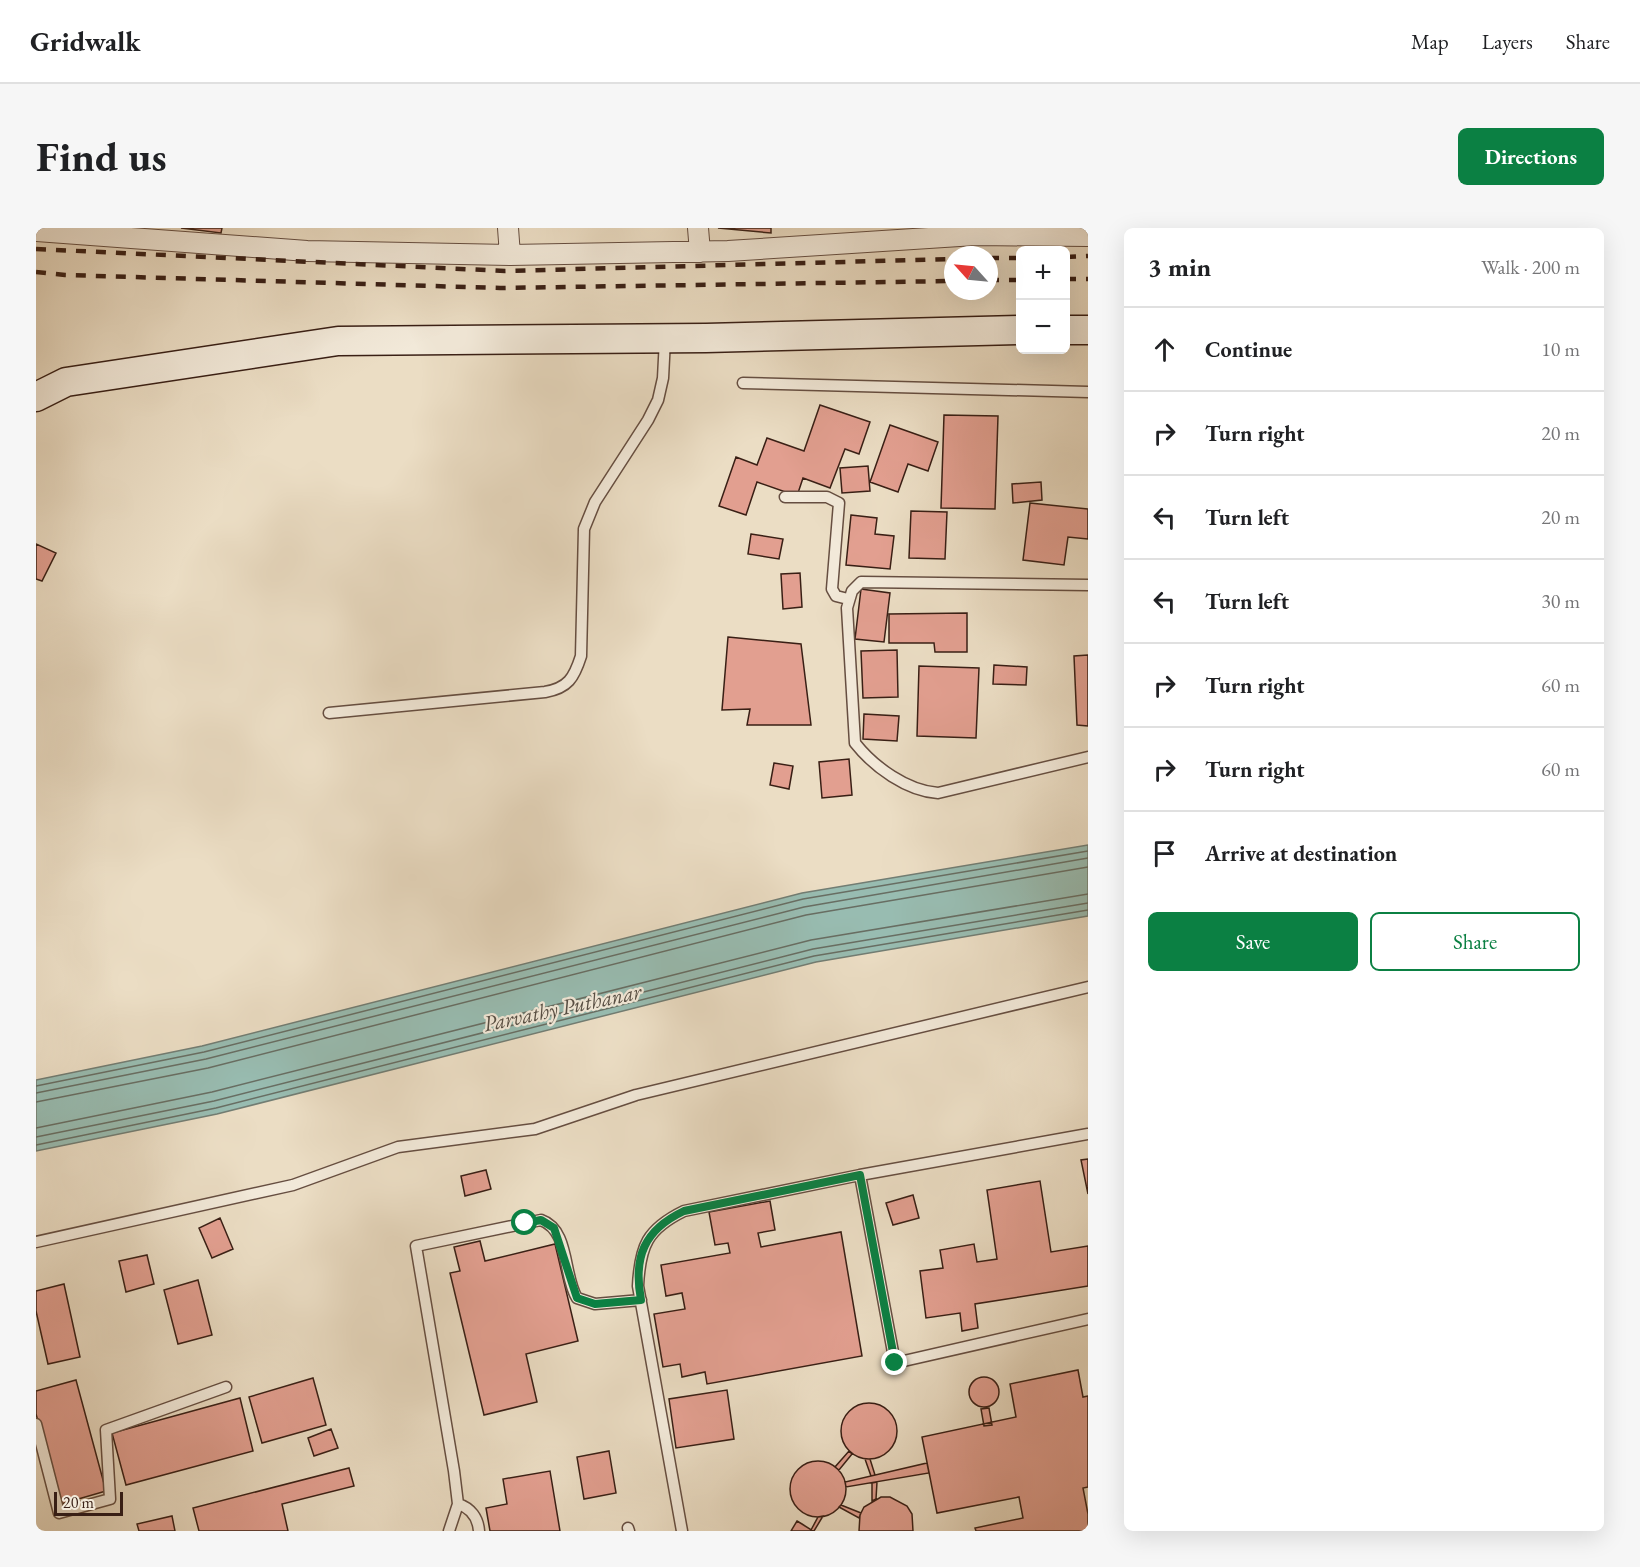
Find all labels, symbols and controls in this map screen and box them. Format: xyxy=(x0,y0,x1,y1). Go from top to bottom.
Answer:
text: Gridwalk xyxy=(30,23,141,59)
text: Map xyxy=(1411,28,1449,55)
text: Layers xyxy=(1482,28,1533,55)
text: Share xyxy=(1566,28,1610,55)
button: Directions xyxy=(1458,128,1604,185)
text: Find us xyxy=(36,129,167,184)
north arrow xyxy=(944,246,998,300)
map controls xyxy=(1016,246,1070,354)
button: + xyxy=(1016,246,1070,300)
text: 3 min xyxy=(1148,250,1211,284)
text: Walk · 200 m xyxy=(1481,254,1580,280)
button: − xyxy=(1016,300,1070,354)
icon: ahead xyxy=(1148,333,1181,366)
text: Continue xyxy=(1205,335,1292,364)
text: 10 m xyxy=(1541,336,1580,362)
icon: right xyxy=(1148,417,1181,450)
text: Turn right xyxy=(1205,419,1304,448)
text: 20 m xyxy=(1541,420,1580,446)
icon: left xyxy=(1148,501,1181,534)
text: Turn left xyxy=(1205,503,1289,532)
text: 20 m xyxy=(1541,504,1580,530)
icon: left xyxy=(1148,585,1181,618)
text: Turn left xyxy=(1205,587,1289,616)
text: 30 m xyxy=(1541,588,1580,614)
icon: right xyxy=(1148,669,1181,702)
text: Turn right xyxy=(1205,671,1304,700)
text: 60 m xyxy=(1541,672,1580,698)
icon: right xyxy=(1148,753,1181,786)
text: Turn right xyxy=(1205,755,1304,784)
text: 60 m xyxy=(1541,756,1580,782)
icon: arrive xyxy=(1148,837,1181,870)
text: Arrive at destination xyxy=(1205,839,1397,868)
button: Save xyxy=(1148,912,1358,971)
button: Share xyxy=(1370,912,1580,971)
water label: Parvathy Puthanar xyxy=(480,976,646,1038)
route start xyxy=(511,1209,537,1235)
route end xyxy=(881,1349,907,1375)
scale bar xyxy=(54,1489,123,1516)
text: 20 m xyxy=(63,1492,94,1513)

